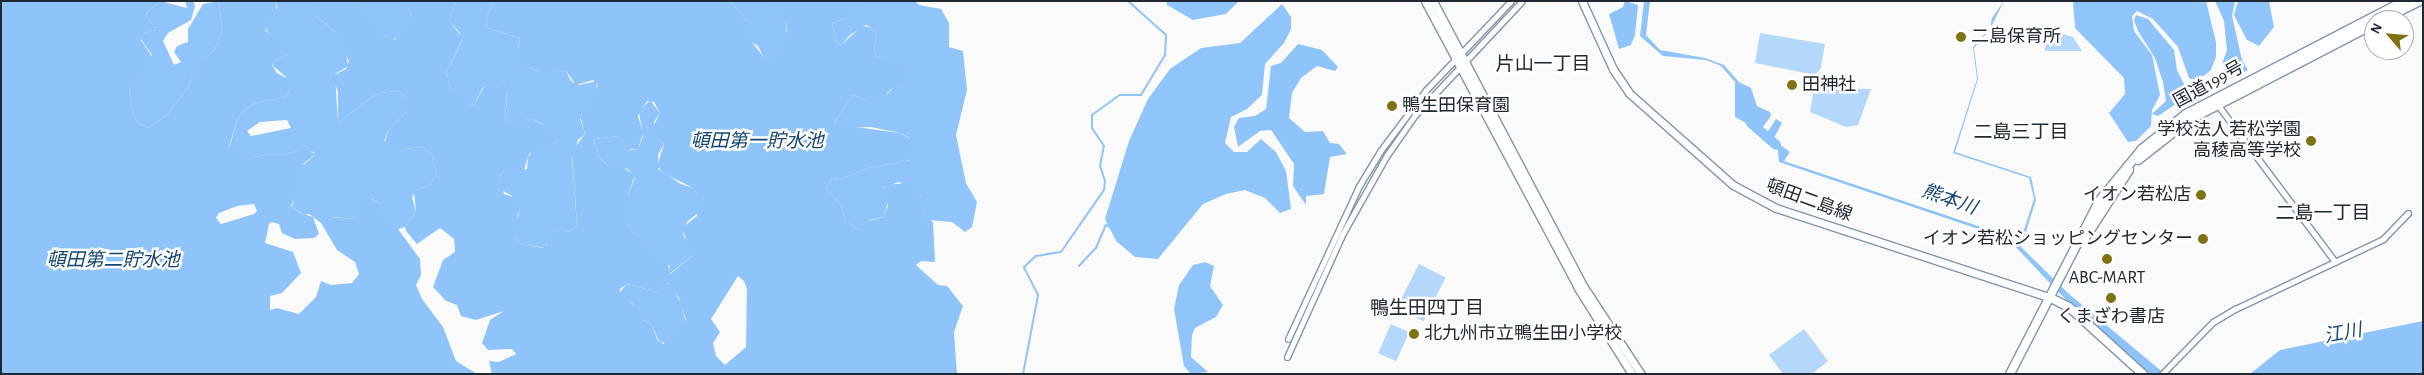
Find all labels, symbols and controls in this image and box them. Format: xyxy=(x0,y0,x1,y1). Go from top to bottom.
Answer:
north arrow xyxy=(2364,10,2414,60)
text: N xyxy=(2368,21,2385,36)
place label: 二島保育所 xyxy=(1971,26,2061,48)
marker: 二島保育所 xyxy=(1955,31,1967,43)
district label: 片山一丁目 xyxy=(1496,54,1590,76)
street label: 国道199号 xyxy=(2170,57,2248,113)
place label: 田神社 xyxy=(1802,74,1856,96)
marker: 田神社 xyxy=(1786,79,1798,91)
place label: 鴨生田保育園 xyxy=(1402,95,1510,117)
marker: 鴨生田保育園 xyxy=(1386,100,1398,112)
place label: 学校法人若松学園 高稜高等学校 xyxy=(2157,120,2301,162)
district label: 二島三丁目 xyxy=(1974,122,2068,144)
water label: 頓田第一貯水池 xyxy=(691,131,823,153)
marker: 学校法人若松学園 高稜高等学校 xyxy=(2305,135,2317,147)
street label: 頓田二島線 xyxy=(1763,175,1855,227)
water label: 熊本川 xyxy=(1918,180,1980,220)
place label: イオン若松店 xyxy=(2083,184,2191,206)
marker: イオン若松店 xyxy=(2195,189,2207,201)
district label: 二島一丁目 xyxy=(2276,203,2370,225)
place label: イオン若松ショッピングセンター xyxy=(1923,228,2193,250)
marker: イオン若松ショッピングセンター xyxy=(2197,233,2209,245)
water label: 頓田第二貯水池 xyxy=(47,250,179,272)
marker: ABC-MART xyxy=(2101,253,2113,265)
place label: ABC-MART xyxy=(2069,267,2145,289)
marker: くまざわ書店 xyxy=(2105,292,2117,304)
district label: 鴨生田四丁目 xyxy=(1370,298,1484,320)
place label: くまざわ書店 xyxy=(2057,306,2165,328)
water label: 江川 xyxy=(2322,319,2364,349)
place label: 北九州市立鴨生田小学校 xyxy=(1424,323,1622,345)
marker: 北九州市立鴨生田小学校 xyxy=(1408,328,1420,340)

